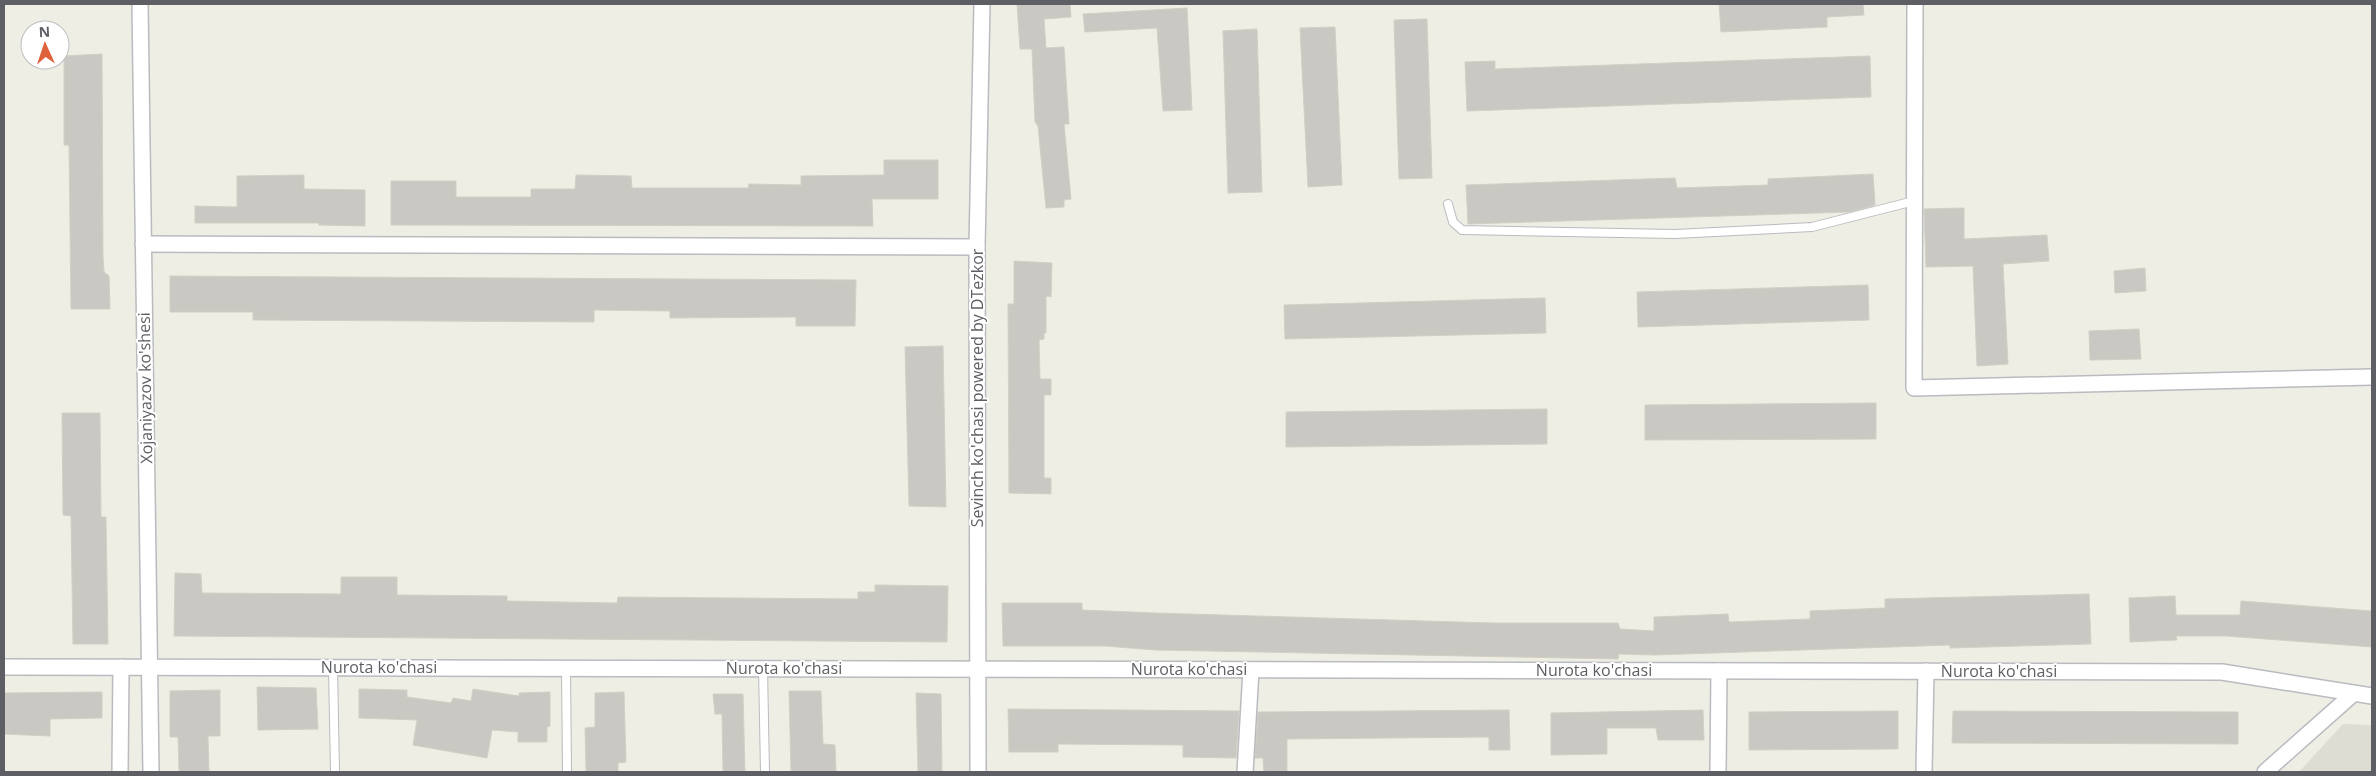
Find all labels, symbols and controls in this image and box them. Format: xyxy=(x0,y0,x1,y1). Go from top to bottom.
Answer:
north arrow xyxy=(20,20,70,70)
text: N xyxy=(38,22,50,41)
street label: Sevinch ko'chasi powered by DTezkor xyxy=(966,248,988,527)
street label: Xojaniyazov ko'shesi xyxy=(133,312,157,464)
street label: Nurota ko'chasi xyxy=(321,656,437,678)
street label: Nurota ko'chasi xyxy=(726,657,842,679)
street label: Nurota ko'chasi xyxy=(1131,658,1247,680)
street label: Nurota ko'chasi xyxy=(1536,659,1652,681)
street label: Nurota ko'chasi xyxy=(1941,660,2057,682)

